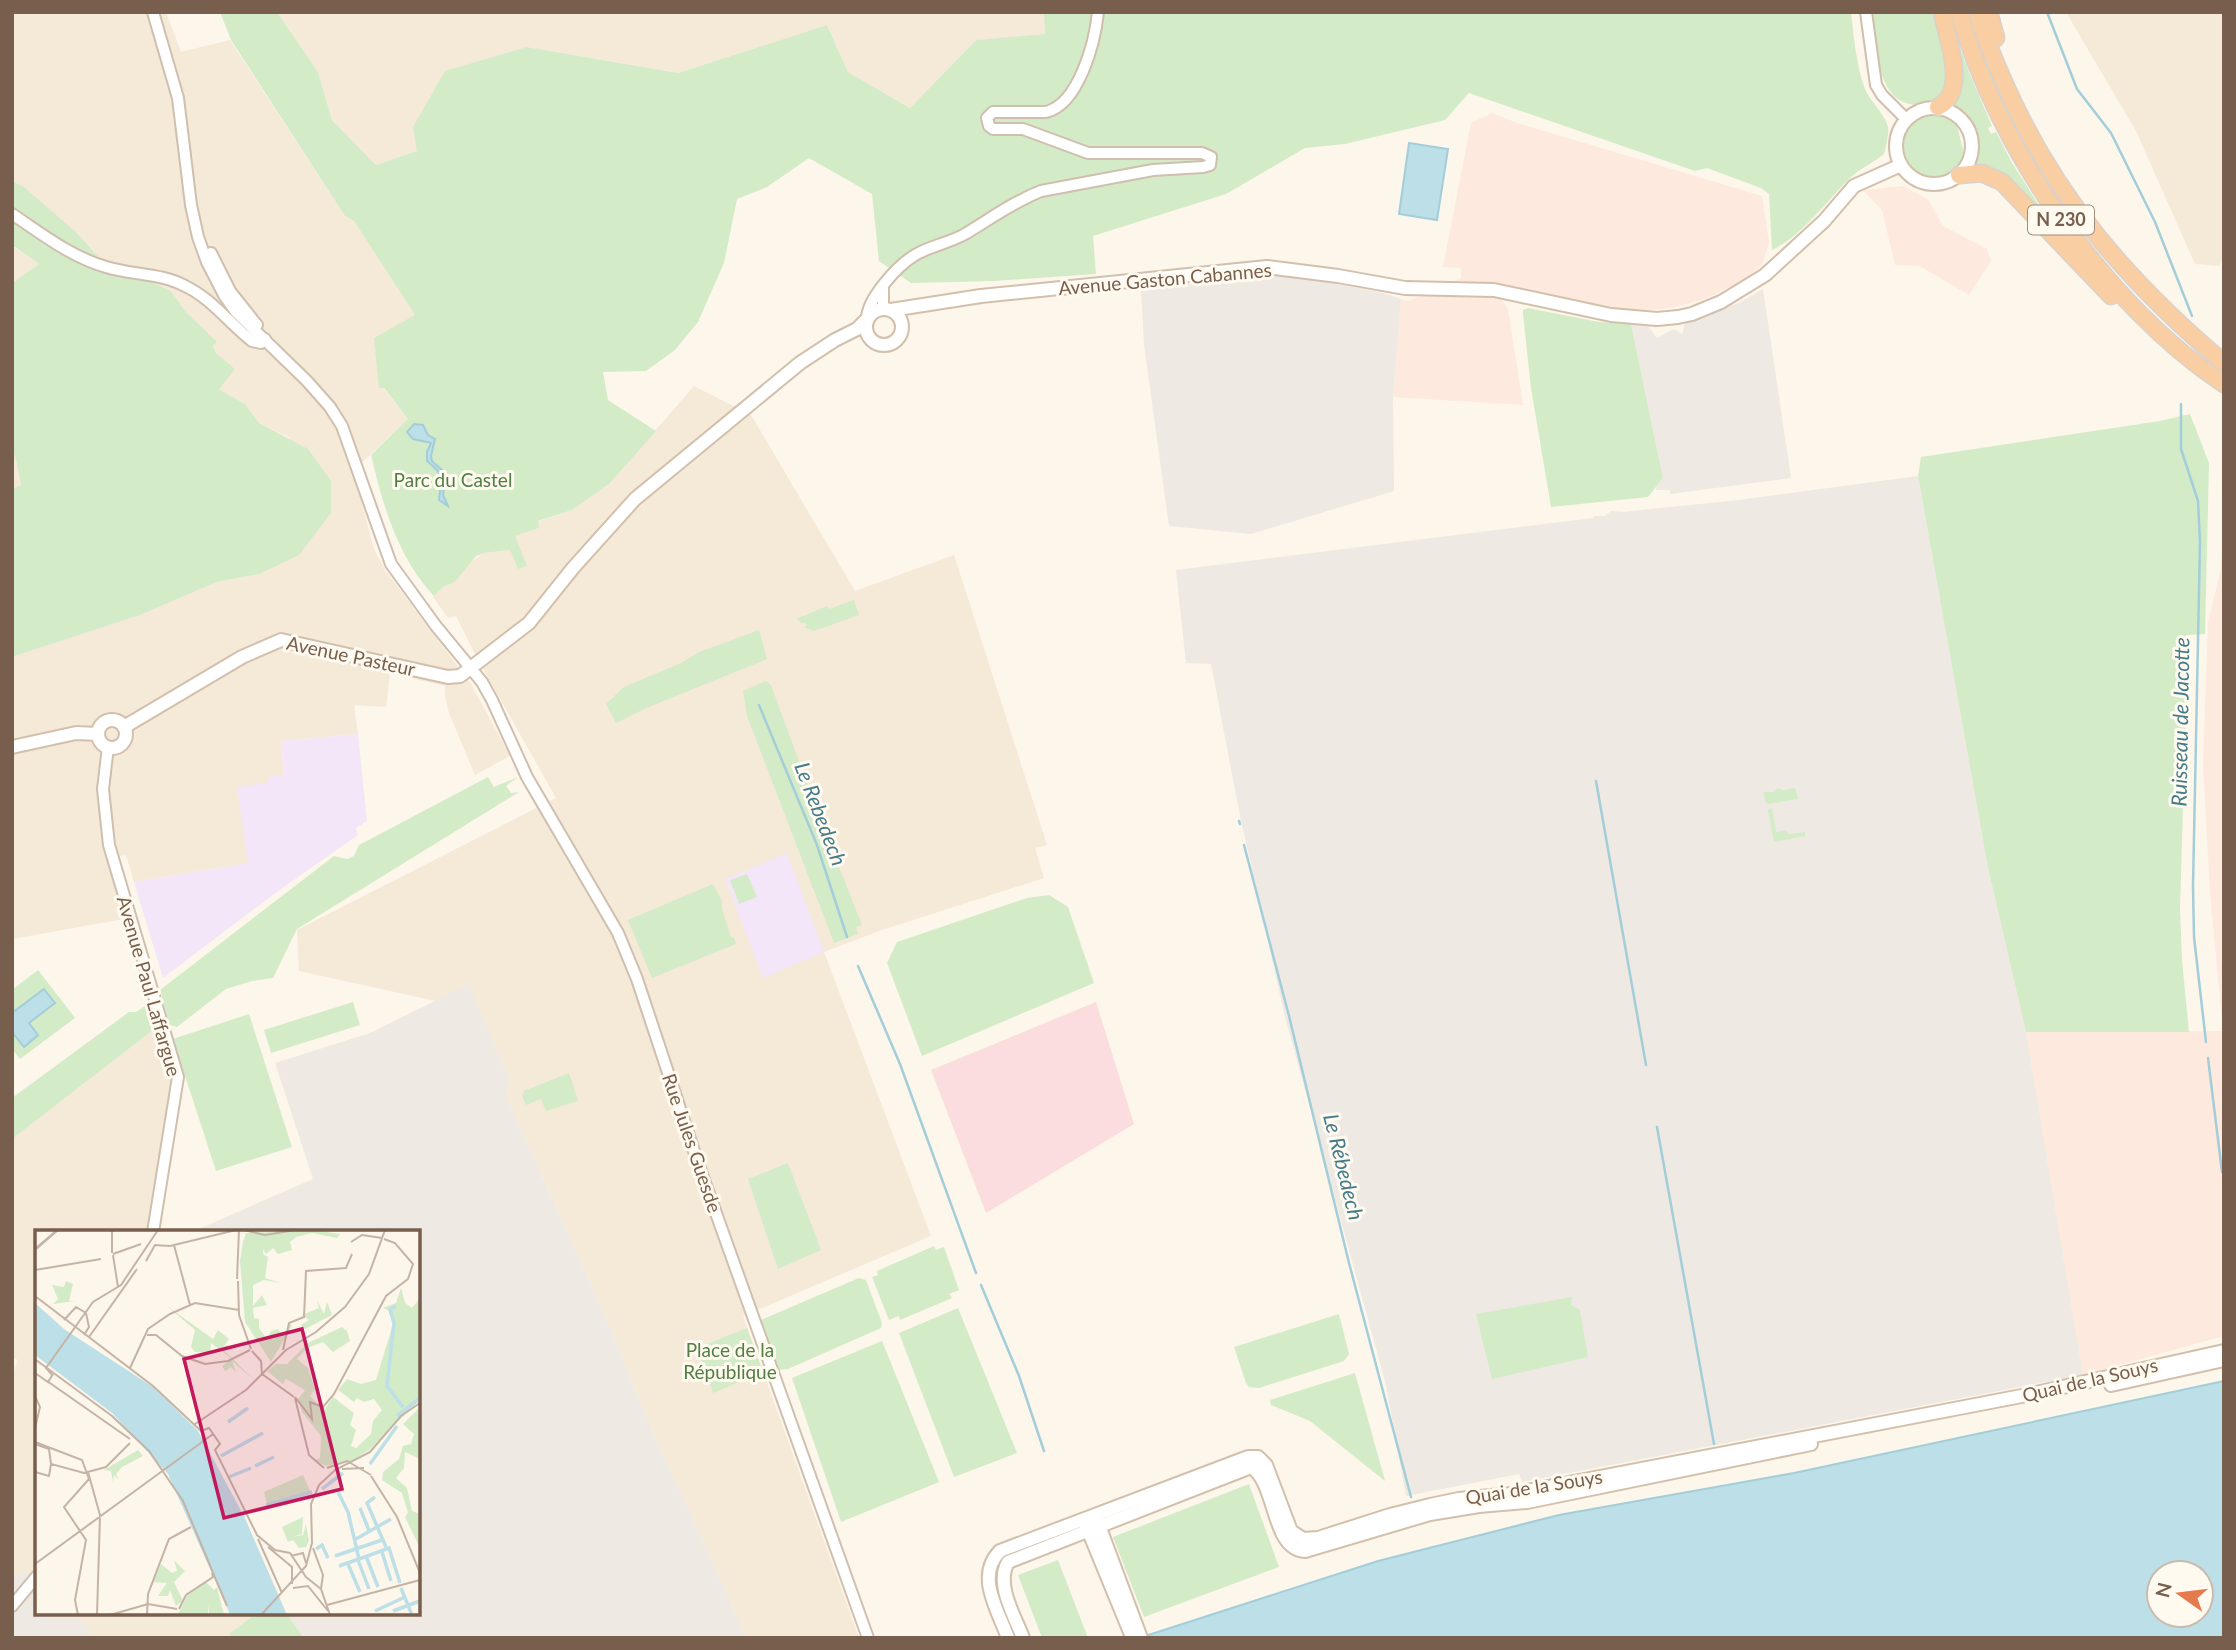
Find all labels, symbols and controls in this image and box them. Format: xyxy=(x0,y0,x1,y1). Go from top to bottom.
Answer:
road number: N 230 xyxy=(2028,205,2094,234)
street label: Avenue Gaston Cabannes xyxy=(1057,258,1273,299)
park label: Parc du Castel xyxy=(394,468,512,491)
street label: Avenue Pasteur xyxy=(285,631,418,680)
water label: Ruisseau de Jacotte xyxy=(2166,637,2193,807)
water label: Le Rebedech xyxy=(790,758,853,869)
street label: Avenue Paul Laffargue xyxy=(113,893,186,1079)
street label: Rue Jules Guesde xyxy=(658,1070,727,1215)
water label: Le Rébedech xyxy=(1319,1111,1370,1222)
inset map xyxy=(35,1230,420,1615)
park label: Place de la République xyxy=(683,1338,777,1383)
street label: Quai de la Souys xyxy=(2020,1353,2160,1406)
street label: Quai de la Souys xyxy=(1464,1464,1604,1509)
north arrow xyxy=(2145,1559,2215,1629)
text: N xyxy=(2150,1580,2176,1600)

